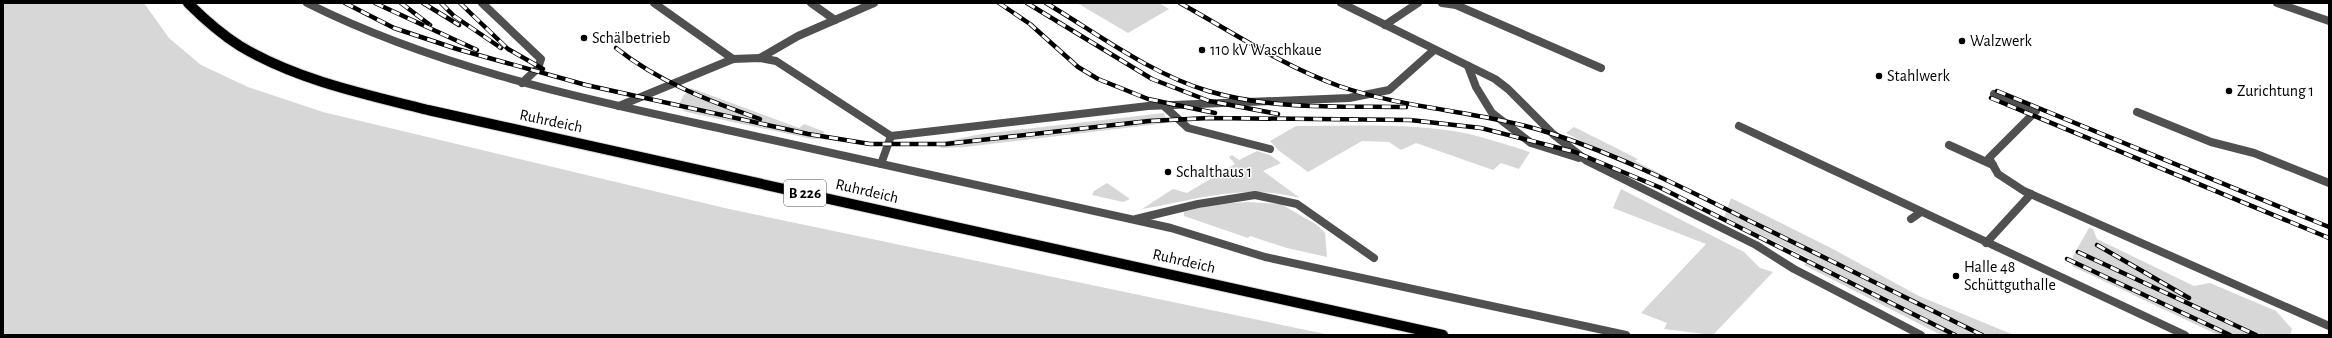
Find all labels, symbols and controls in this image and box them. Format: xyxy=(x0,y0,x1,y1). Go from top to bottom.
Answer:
place label: Schälbetrieb xyxy=(592,30,670,46)
marker: Schälbetrieb xyxy=(579,33,589,43)
place label: Walzwerk xyxy=(1970,33,2032,49)
marker: Walzwerk xyxy=(1957,36,1967,46)
place label: 110 kV Waschkaue xyxy=(1210,42,1322,58)
marker: 110 kV Waschkaue xyxy=(1197,45,1207,55)
place label: Stahlwerk xyxy=(1887,68,1950,84)
marker: Stahlwerk xyxy=(1874,71,1884,81)
place label: Zurichtung 1 xyxy=(2237,83,2314,99)
marker: Zurichtung 1 xyxy=(2224,86,2234,96)
street label: Ruhrdeich xyxy=(518,107,584,135)
place label: Schalthaus 1 xyxy=(1176,164,1252,180)
marker: Schalthaus 1 xyxy=(1163,167,1173,177)
street label: Ruhrdeich xyxy=(834,176,900,206)
road number: B 226 xyxy=(784,180,826,206)
street label: Ruhrdeich xyxy=(1151,246,1217,276)
place label: Halle 48 Schüttguthalle xyxy=(1964,259,2056,293)
marker: Halle 48 Schüttguthalle xyxy=(1951,271,1961,281)

